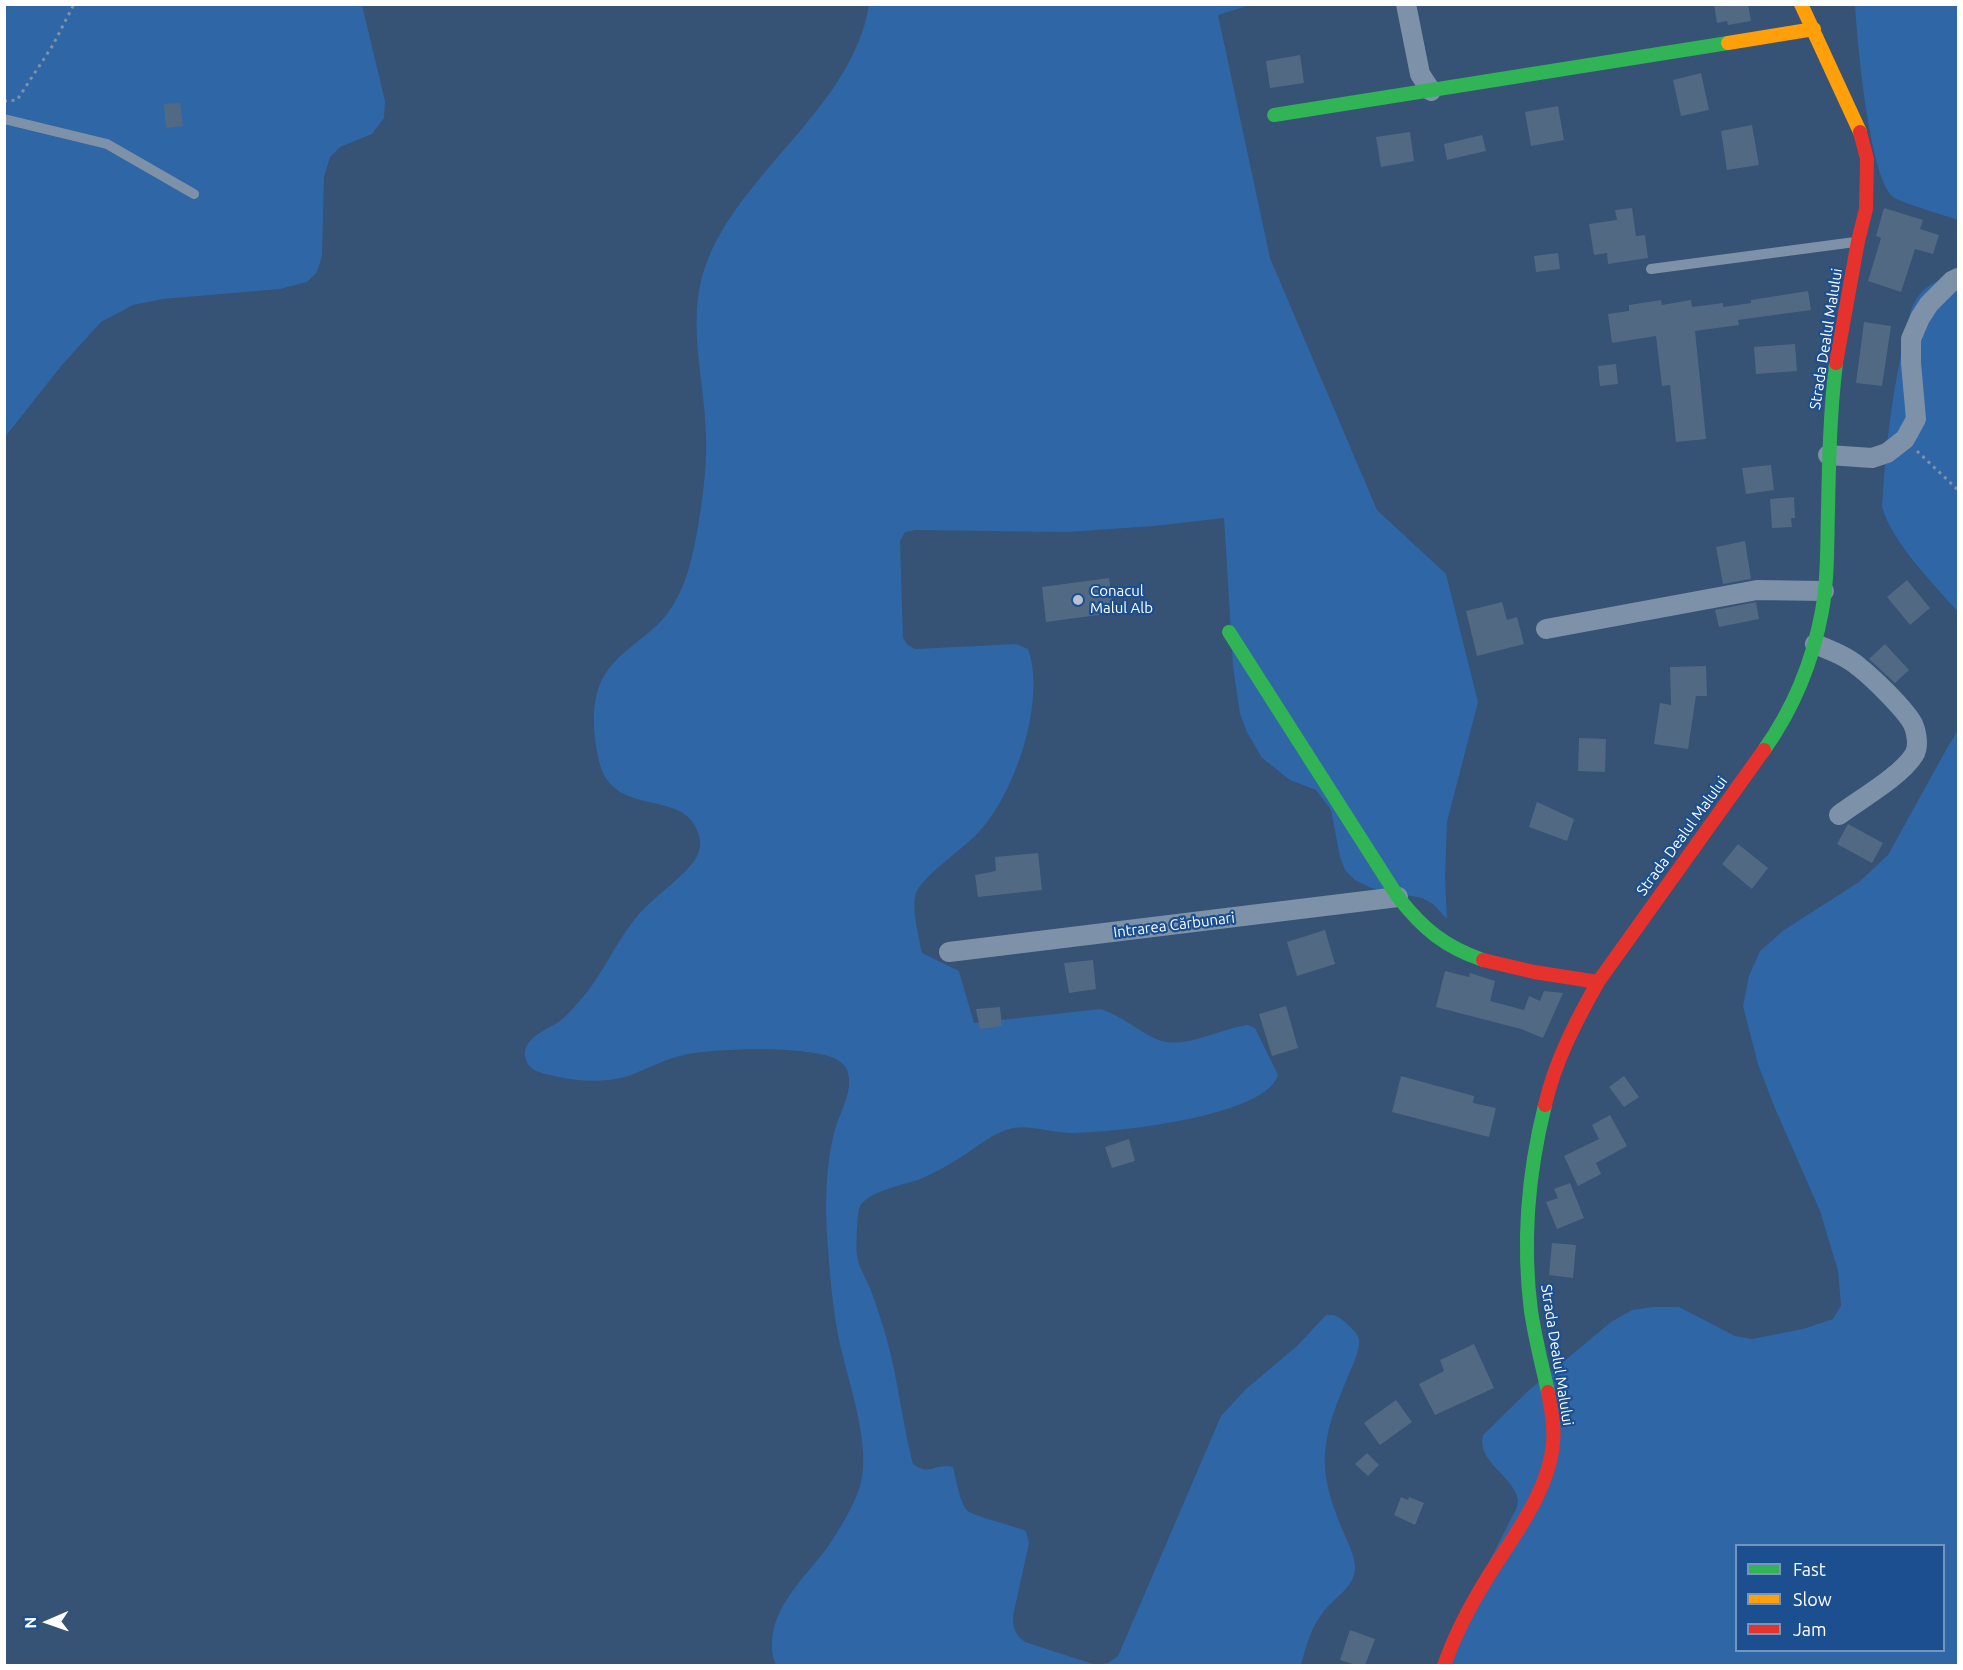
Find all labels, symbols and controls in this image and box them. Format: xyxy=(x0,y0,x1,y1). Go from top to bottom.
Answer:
street label: Strada Dealul Malului xyxy=(1806,267,1846,411)
place label: Conacul Malul Alb xyxy=(1090,582,1153,617)
marker: Conacul Malul Alb xyxy=(1071,593,1085,607)
street label: Strada Dealul Malului xyxy=(1633,773,1731,899)
street label: Intrarea Cărbunari xyxy=(1112,909,1236,941)
street label: Strada Dealul Malului xyxy=(1537,1283,1577,1427)
legend xyxy=(1735,1544,1945,1652)
text: Fast xyxy=(1793,1559,1826,1579)
text: Slow xyxy=(1793,1589,1832,1609)
north arrow xyxy=(18,1592,78,1652)
text: N xyxy=(21,1616,39,1629)
text: Jam xyxy=(1793,1619,1827,1639)

